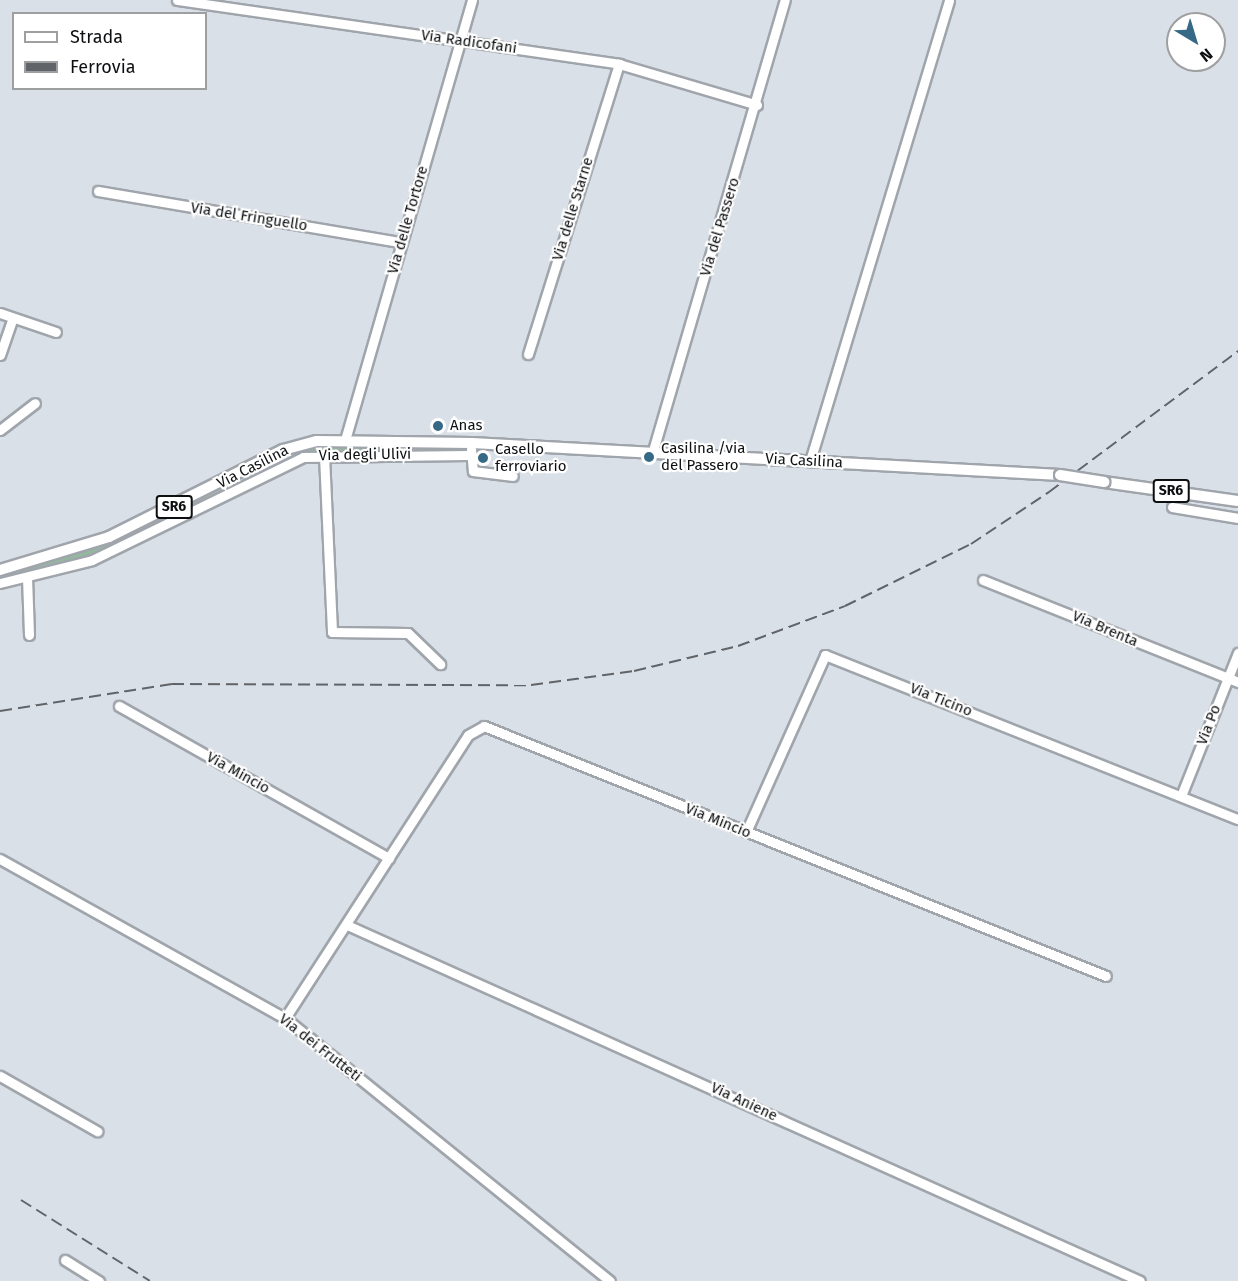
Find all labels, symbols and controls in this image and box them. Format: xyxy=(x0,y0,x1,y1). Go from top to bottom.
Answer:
legend xyxy=(12,12,207,90)
north arrow xyxy=(1166,12,1226,72)
text: Strada xyxy=(70,26,123,48)
street label: Via Radicofani xyxy=(420,26,518,58)
text: N xyxy=(1196,44,1216,66)
text: Ferrovia xyxy=(70,56,136,78)
street label: Via delle Starne xyxy=(549,155,597,263)
street label: Via delle Tortore xyxy=(384,164,432,276)
street label: Via del Passero xyxy=(696,175,744,279)
street label: Via del Fringuello xyxy=(189,199,309,235)
place label: Anas xyxy=(450,417,482,435)
marker: Anas xyxy=(431,419,445,433)
place label: Casilina /via del Passero xyxy=(661,439,745,474)
place label: Casello ferroviario xyxy=(495,440,566,475)
street label: Via Casilina xyxy=(214,441,292,493)
street label: Via degli Ulivi xyxy=(319,445,411,465)
marker: Casilina /via del Passero xyxy=(642,450,656,464)
street label: Via Casilina xyxy=(765,450,843,472)
marker: Casello ferroviario xyxy=(476,451,490,465)
road number: SR6 xyxy=(1152,480,1190,502)
road number: SR6 xyxy=(154,496,194,518)
street label: Via Brenta xyxy=(1069,607,1141,651)
street label: Via Ticino xyxy=(907,679,975,721)
street label: Via Po xyxy=(1193,702,1225,748)
street label: Via Mincio xyxy=(203,748,273,798)
street label: Via Mincio xyxy=(682,800,754,842)
street label: Via dei Frutteti xyxy=(275,1010,365,1086)
street label: Via Aniene xyxy=(708,1079,780,1125)

